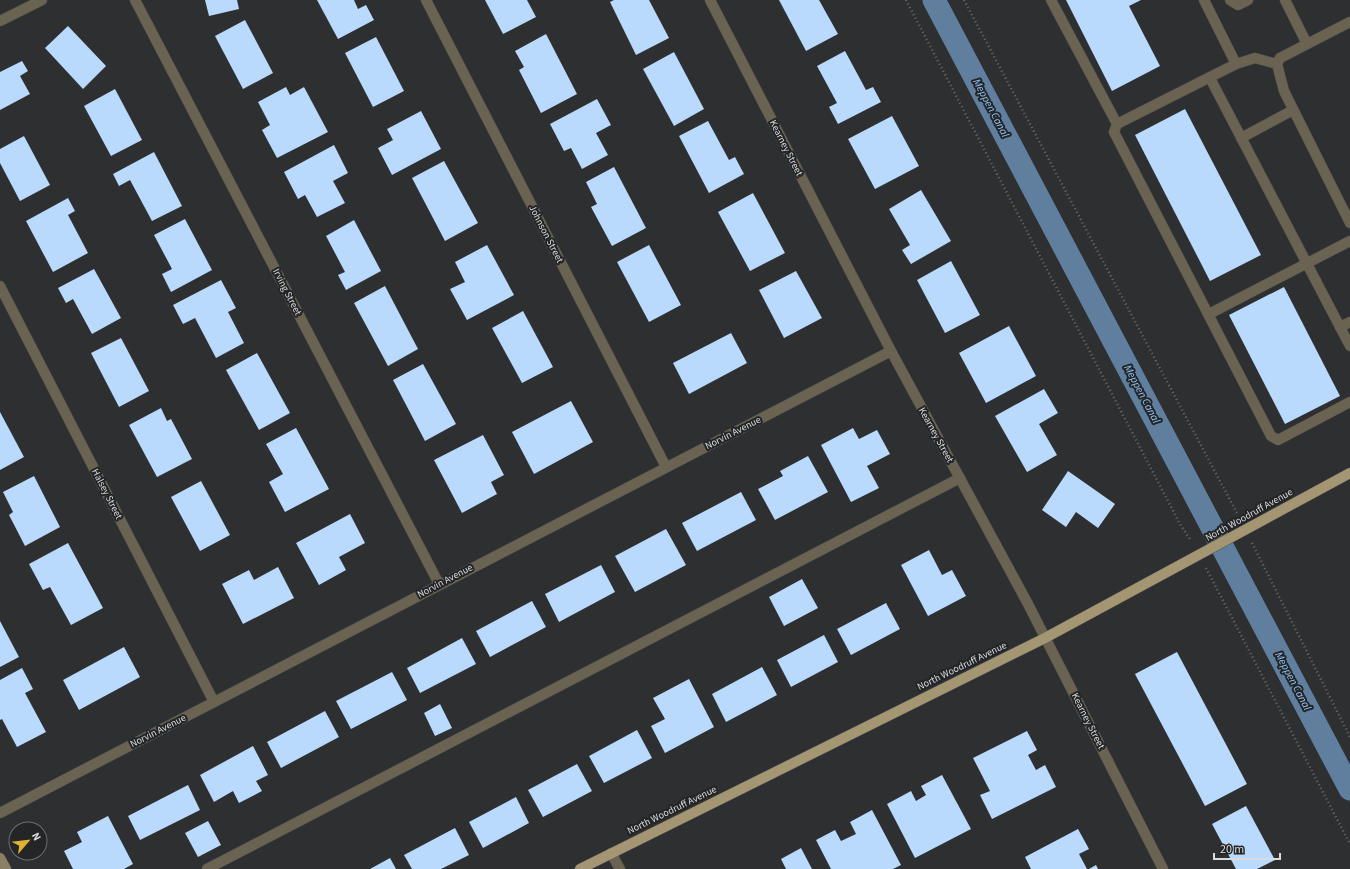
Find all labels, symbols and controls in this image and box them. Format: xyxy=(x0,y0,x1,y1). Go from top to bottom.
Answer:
water label: Meppen Canal xyxy=(969,76,1013,140)
street label: Kearney Street xyxy=(766,118,806,179)
street label: Johnson Street xyxy=(525,203,567,266)
street label: Irving Street xyxy=(269,266,305,318)
water label: Meppen Canal xyxy=(1120,362,1164,426)
street label: Kearney Street xyxy=(915,405,957,466)
street label: Norvin Avenue xyxy=(703,413,763,453)
street label: Halsey Street xyxy=(88,466,126,522)
street label: North Woodruff Avenue xyxy=(1203,485,1295,545)
street label: Norvin Avenue xyxy=(415,560,475,602)
street label: North Woodruff Avenue xyxy=(915,638,1009,694)
water label: Meppen Canal xyxy=(1271,649,1315,713)
street label: Kearney Street xyxy=(1068,691,1108,752)
street label: Norvin Avenue xyxy=(128,711,188,751)
street label: North Woodruff Avenue xyxy=(625,782,719,838)
north arrow xyxy=(8,821,48,861)
text: N xyxy=(28,830,45,843)
scale bar xyxy=(1214,835,1280,861)
text: 20 m xyxy=(1220,841,1244,858)

